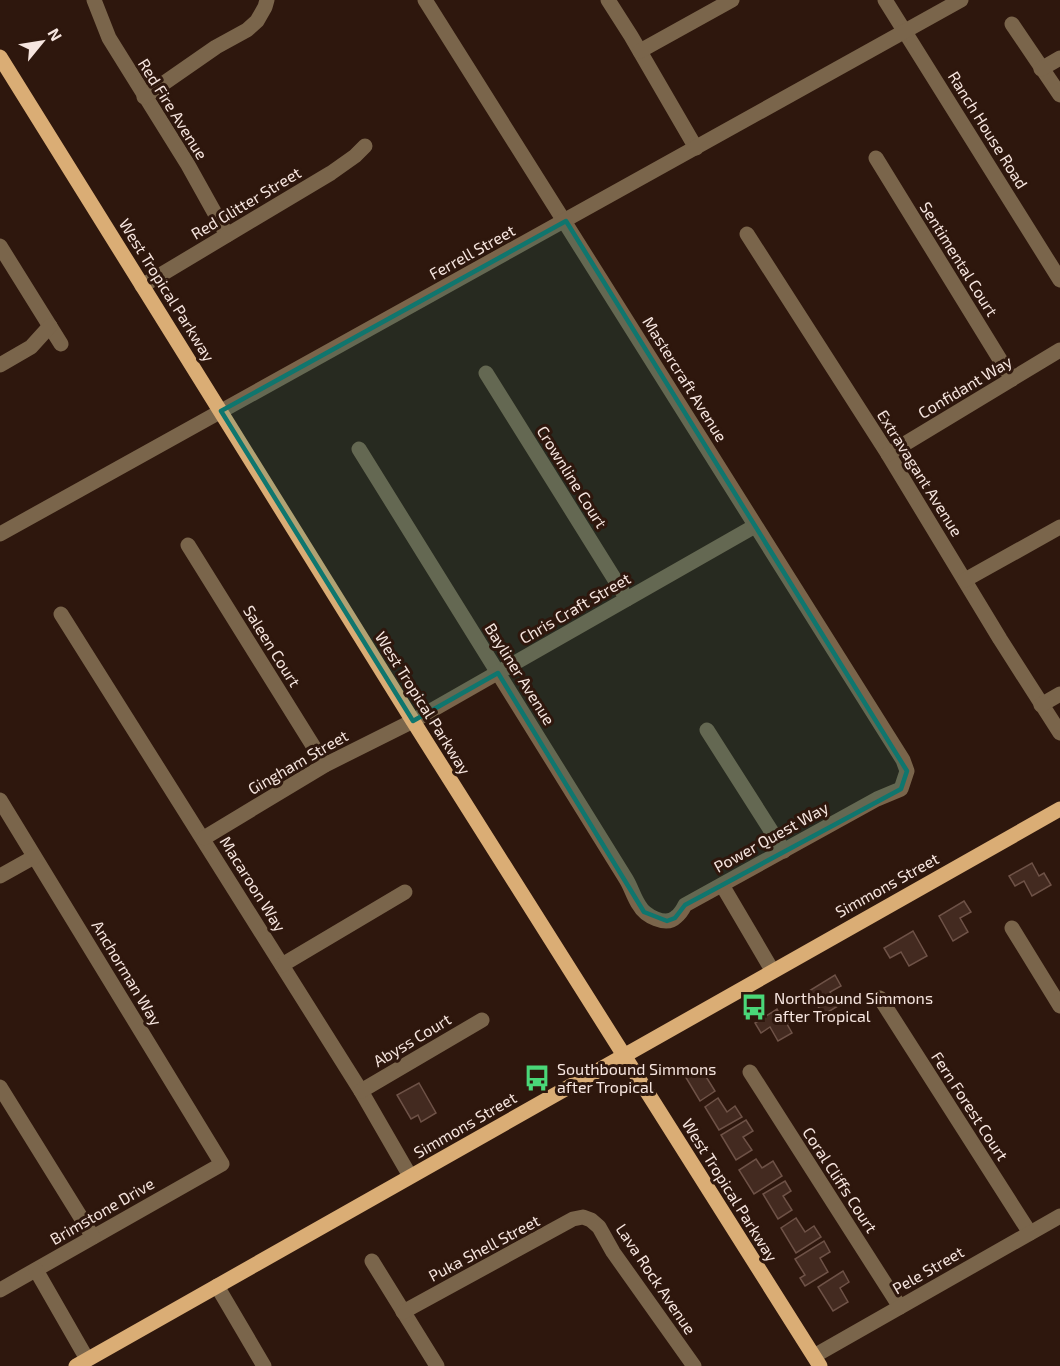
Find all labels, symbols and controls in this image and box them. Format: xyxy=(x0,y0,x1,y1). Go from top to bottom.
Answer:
north arrow xyxy=(12,12,72,72)
text: N xyxy=(44,24,67,44)
street label: Red Fire Avenue xyxy=(135,55,212,163)
street label: Ranch House Road xyxy=(945,68,1032,192)
street label: Red Glitter Street xyxy=(187,162,304,243)
street label: Sentimental Court xyxy=(917,198,1002,320)
street label: West Tropical Parkway xyxy=(116,215,219,365)
street label: Ferrell Street xyxy=(425,220,518,283)
street label: Mastercraft Avenue xyxy=(639,313,732,445)
street label: Confidant Way xyxy=(914,351,1016,422)
street label: Extravagant Avenue xyxy=(874,406,967,540)
street label: Crownline Court xyxy=(533,422,611,531)
street label: Chris Craft Street xyxy=(516,568,634,647)
street label: Saleen Court xyxy=(240,602,305,690)
street label: Bayliner Avenue xyxy=(481,619,559,728)
street label: West Tropical Parkway xyxy=(372,628,475,778)
street label: Gingham Street xyxy=(244,725,351,798)
street label: Power Quest Way xyxy=(710,797,832,877)
street label: Macaroon Way xyxy=(217,833,291,935)
street label: Simmons Street xyxy=(832,848,942,921)
street label: Anchorman Way xyxy=(88,917,167,1029)
place label: Northbound Simmons after Tropical xyxy=(774,988,933,1025)
bus stop icon: Northbound Simmons after Tropical xyxy=(739,992,769,1022)
street label: Abyss Court xyxy=(370,1009,454,1070)
street label: Fern Forest Court xyxy=(928,1048,1013,1164)
place label: Southbound Simmons after Tropical xyxy=(557,1059,716,1096)
bus stop icon: Southbound Simmons after Tropical xyxy=(522,1063,552,1093)
street label: Simmons Street xyxy=(410,1087,520,1162)
street label: West Tropical Parkway xyxy=(679,1115,782,1265)
street label: Coral Cliffs Court xyxy=(799,1123,882,1236)
street label: Brimstone Drive xyxy=(46,1173,157,1248)
street label: Puka Shell Street xyxy=(425,1210,543,1285)
street label: Lava Rock Avenue xyxy=(612,1220,700,1338)
street label: Pele Street xyxy=(889,1242,967,1298)

